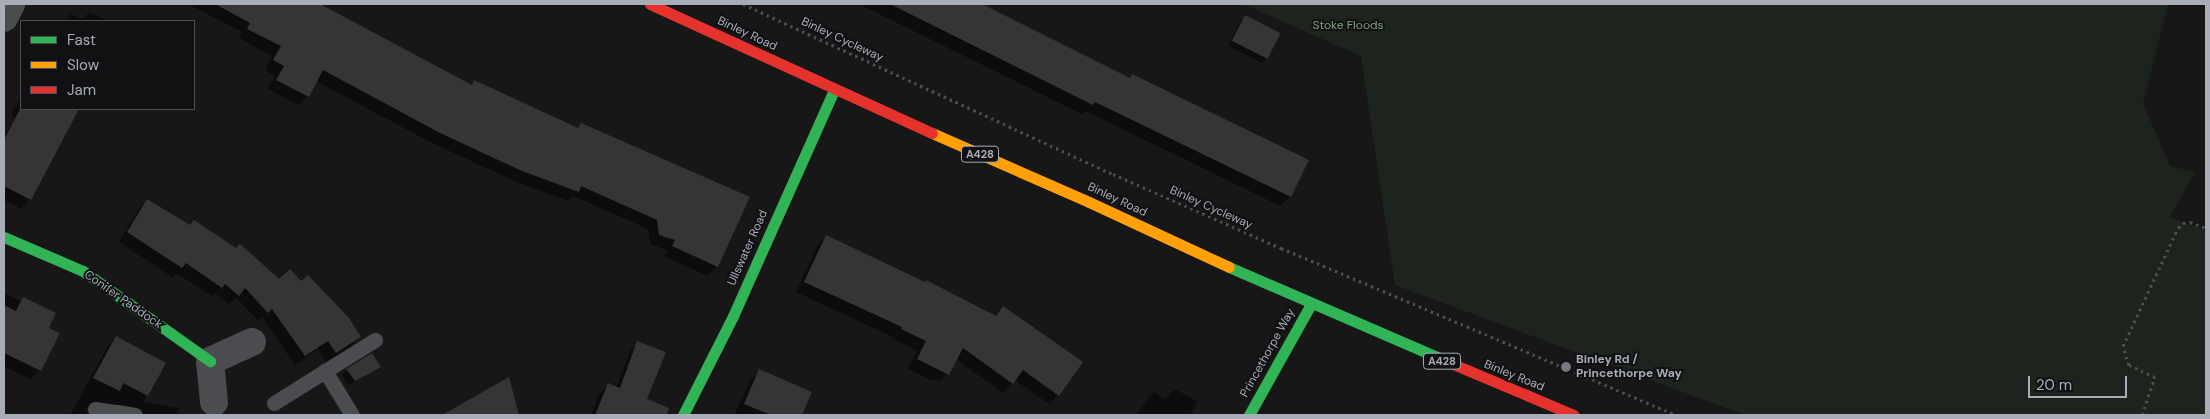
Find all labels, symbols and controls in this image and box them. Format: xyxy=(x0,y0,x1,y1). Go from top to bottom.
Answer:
street label: Binley Road xyxy=(715,14,779,54)
street label: Binley Cycleway xyxy=(799,15,885,65)
park label: Stoke Floods xyxy=(1312,19,1384,33)
legend xyxy=(20,20,195,110)
text: Fast xyxy=(67,30,96,50)
text: Slow xyxy=(67,55,99,75)
text: Jam xyxy=(67,80,96,100)
road number: A428 xyxy=(960,146,1000,162)
street label: Binley Road xyxy=(1085,180,1149,220)
street label: Binley Cycleway xyxy=(1167,183,1255,233)
street label: Ullswater Road xyxy=(725,208,771,288)
street label: Conifer Paddock xyxy=(81,268,165,332)
street label: Princethorpe Way xyxy=(1238,306,1298,400)
road number: A428 xyxy=(1422,352,1462,370)
place label: Binley Rd / Princethorpe Way xyxy=(1576,353,1682,381)
street label: Binley Road xyxy=(1482,357,1546,395)
marker: Binley Rd / Princethorpe Way xyxy=(1560,361,1572,373)
scale bar xyxy=(2030,366,2129,398)
text: 20 m xyxy=(2036,375,2072,395)

